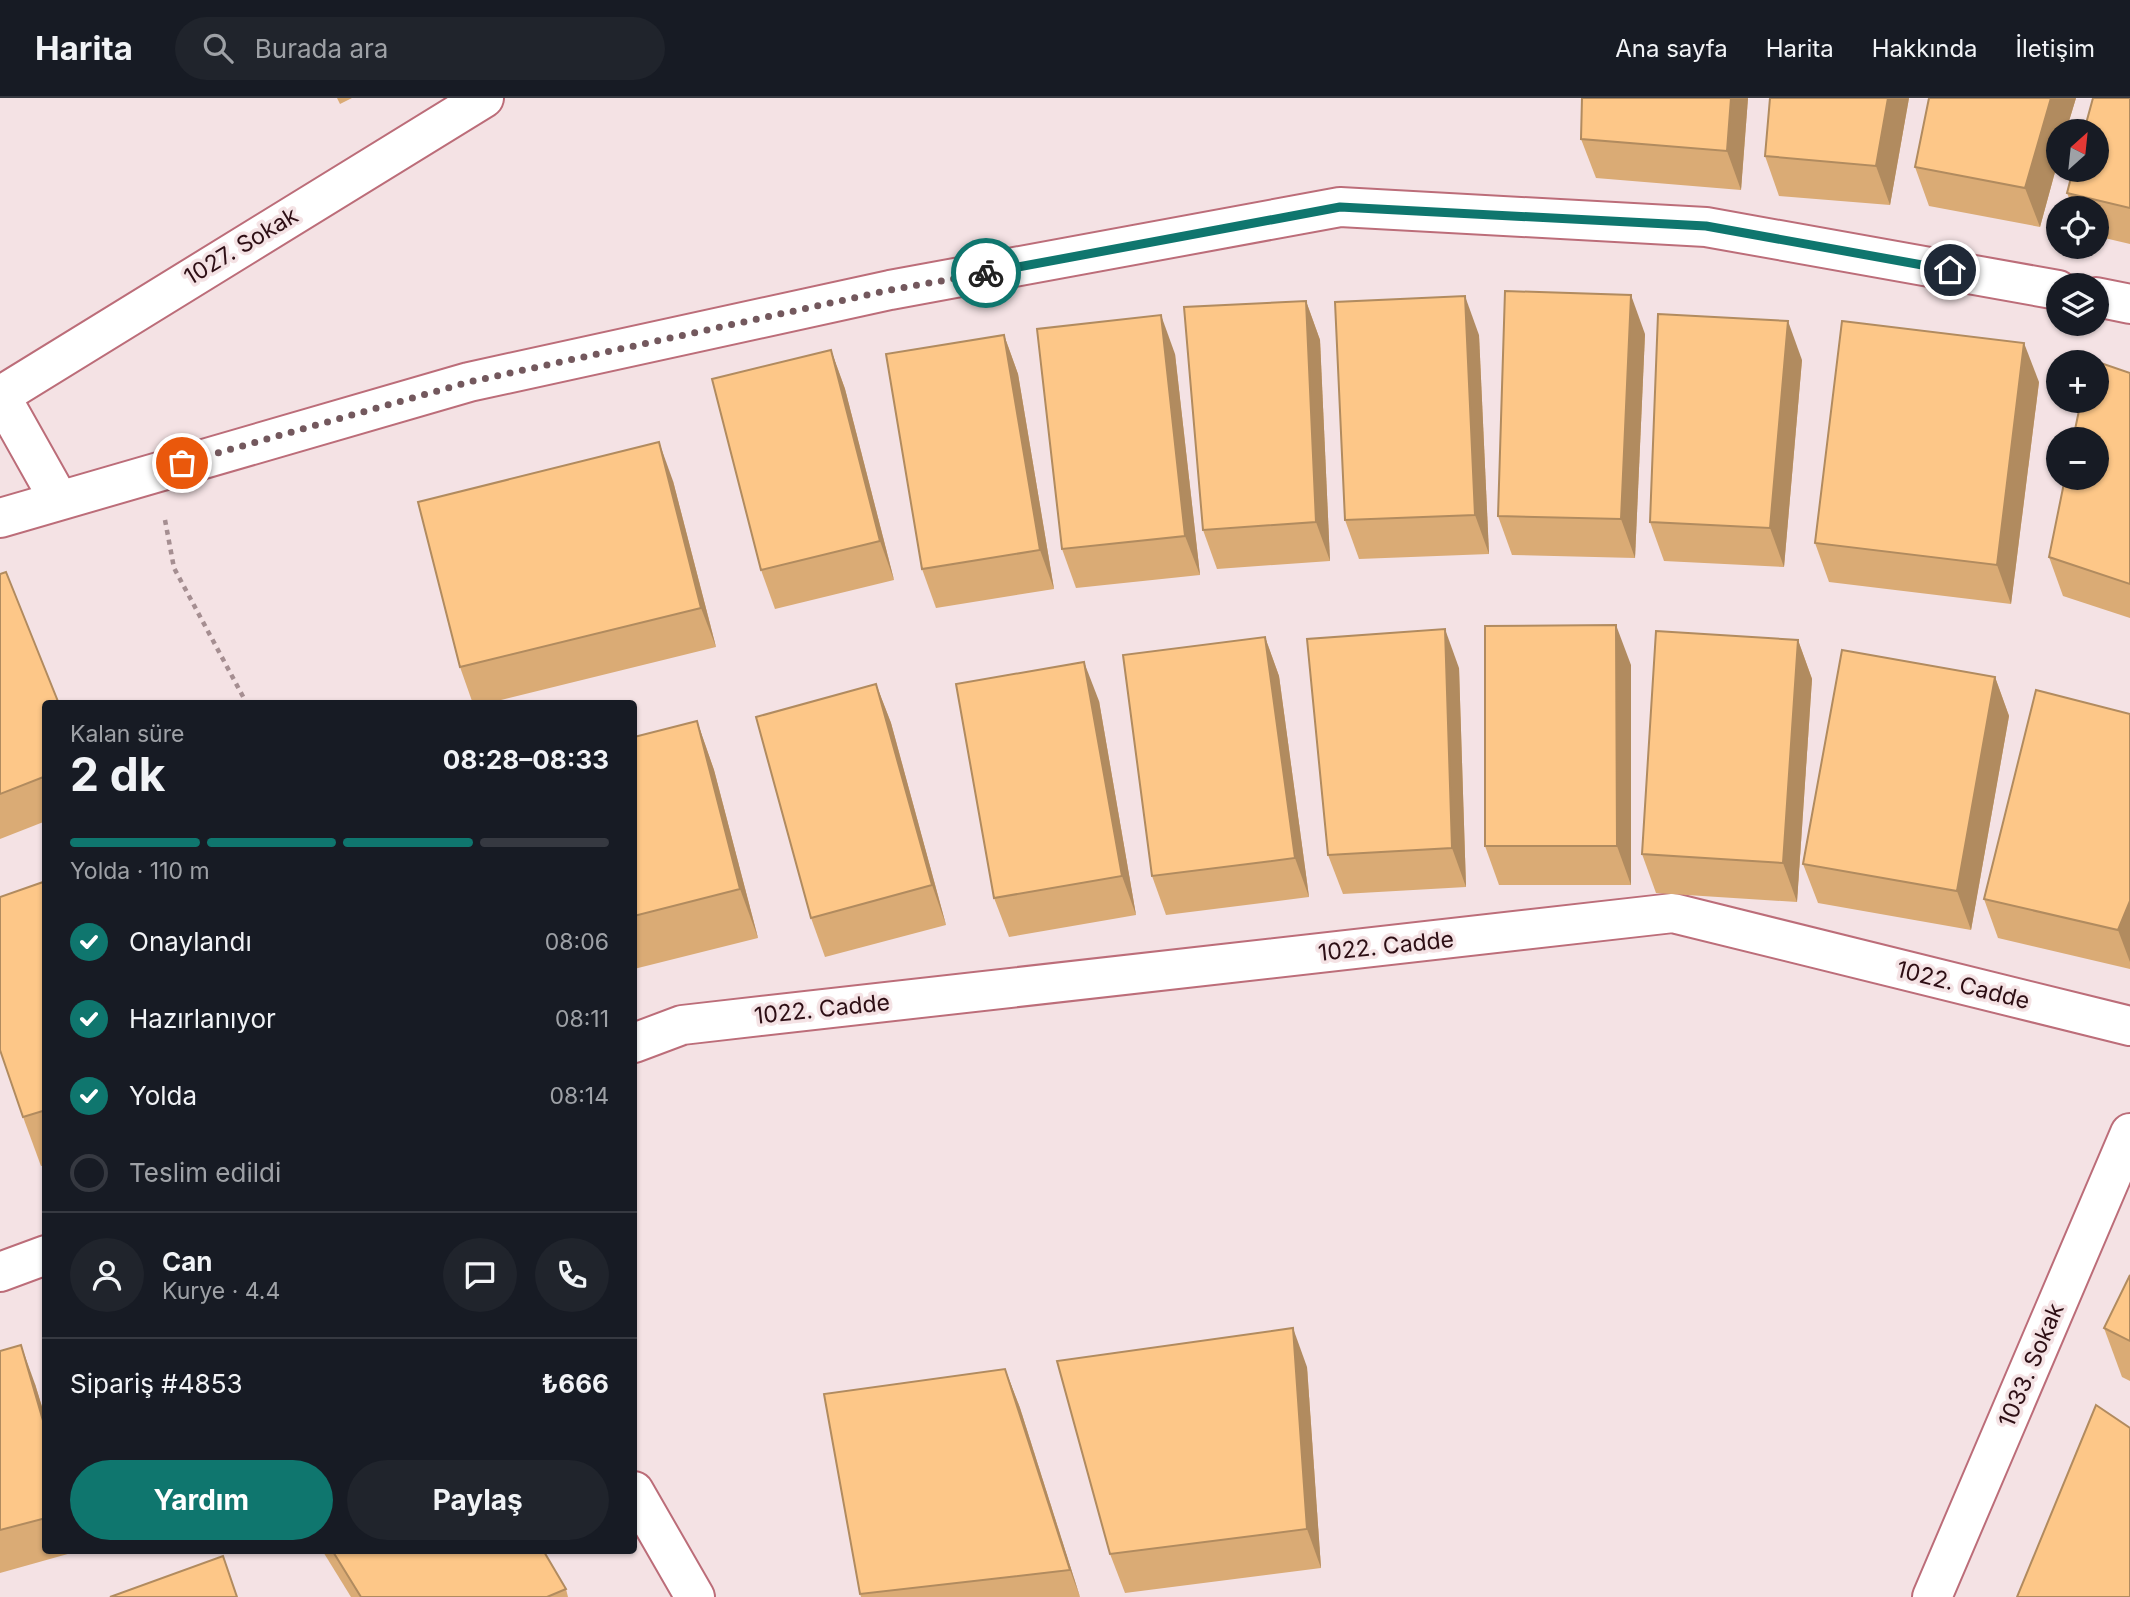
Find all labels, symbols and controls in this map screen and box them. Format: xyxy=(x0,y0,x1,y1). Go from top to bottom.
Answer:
search box xyxy=(175,17,665,80)
text: Harita xyxy=(35,28,133,68)
icon: search xyxy=(199,29,237,67)
text: Burada ara xyxy=(255,33,388,64)
text: Ana sayfa xyxy=(1615,34,1728,63)
text: Harita xyxy=(1766,34,1834,63)
text: Hakkında xyxy=(1872,34,1978,63)
text: İletişim xyxy=(2016,34,2095,63)
north arrow xyxy=(2046,119,2109,182)
map controls xyxy=(2046,119,2109,490)
button: locate xyxy=(2046,196,2109,259)
street label: 1027. Sokak xyxy=(179,201,303,291)
courier xyxy=(951,238,1021,308)
pin xyxy=(1920,240,1980,300)
icon: home xyxy=(1931,251,1969,289)
icon: bike xyxy=(967,254,1005,292)
button: layers xyxy=(2046,273,2109,336)
button: + xyxy=(2046,350,2109,413)
button: − xyxy=(2046,427,2109,490)
pin xyxy=(152,433,212,493)
icon: bag xyxy=(163,444,201,482)
text: Kalan süre xyxy=(70,720,184,748)
text: 08:28–08:33 xyxy=(443,744,609,775)
text: 2 dk xyxy=(70,746,166,802)
text: Yolda · 110 m xyxy=(70,857,210,885)
icon: check xyxy=(70,923,108,961)
street label: 1022. Cadde xyxy=(1317,925,1455,967)
text: Onaylandı xyxy=(129,926,252,957)
text: 08:06 xyxy=(545,928,609,956)
street label: 1022. Cadde xyxy=(1893,955,2033,1015)
street label: 1022. Cadde xyxy=(753,988,891,1030)
icon: check xyxy=(70,1000,108,1038)
text: Hazırlanıyor xyxy=(129,1003,276,1034)
text: 08:11 xyxy=(555,1005,609,1033)
icon: check xyxy=(70,1077,108,1115)
text: Yolda xyxy=(129,1080,197,1111)
text: 08:14 xyxy=(549,1082,609,1110)
text: Teslim edildi xyxy=(129,1157,281,1188)
button: person xyxy=(70,1238,144,1312)
button: chat xyxy=(443,1238,517,1312)
button: phone xyxy=(535,1238,609,1312)
text: Can xyxy=(162,1246,213,1277)
text: Kurye · 4.4 xyxy=(162,1277,280,1305)
street label: 1033. Sokak xyxy=(1992,1299,2070,1431)
text: Sipariş #4853 xyxy=(70,1368,243,1399)
text: ₺666 xyxy=(542,1368,609,1399)
button: Yardım xyxy=(70,1460,333,1540)
button: Paylaş xyxy=(347,1460,609,1540)

